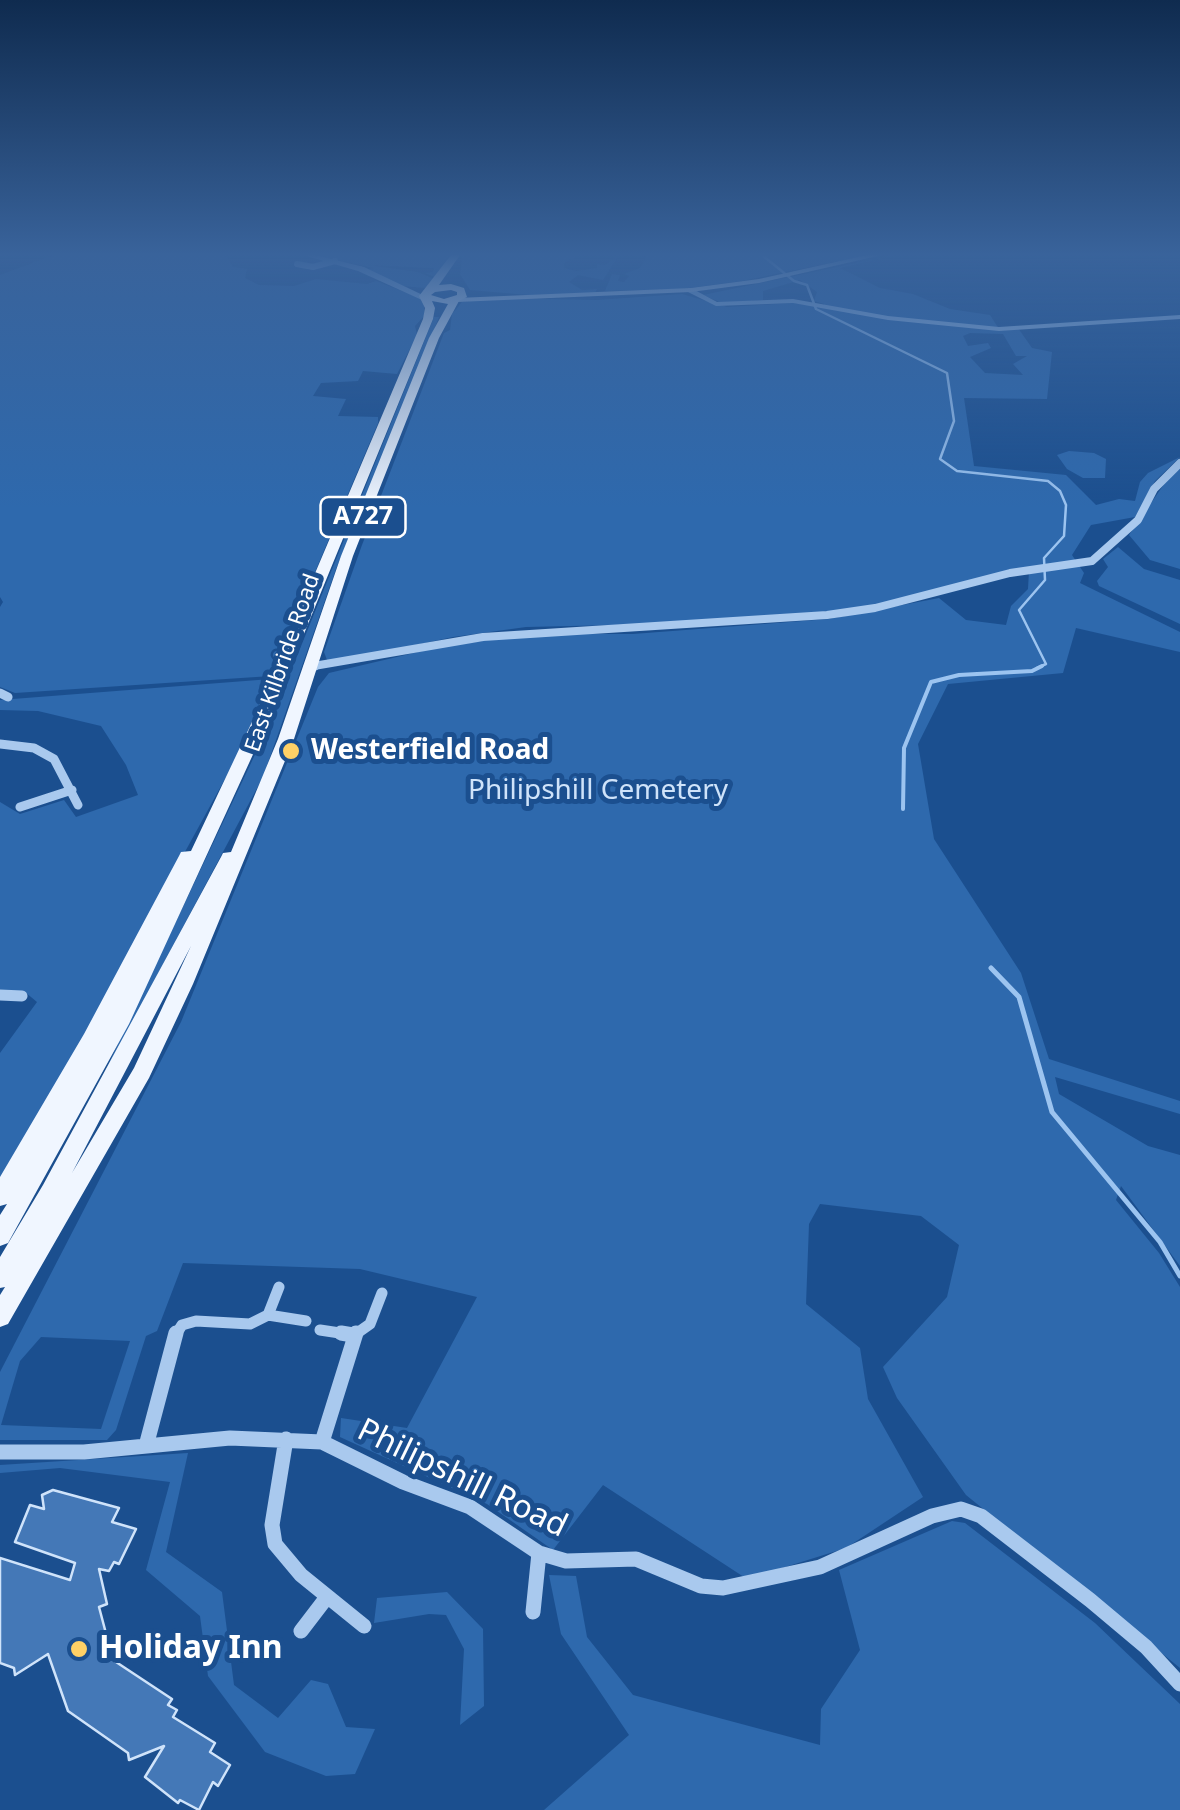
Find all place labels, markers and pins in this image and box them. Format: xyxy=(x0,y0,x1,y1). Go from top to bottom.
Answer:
place label: Westerfield Road xyxy=(311,734,549,768)
marker: Westerfield Road xyxy=(280,740,302,762)
place label: Holiday Inn xyxy=(99,1630,283,1668)
marker: Holiday Inn xyxy=(68,1638,90,1660)

